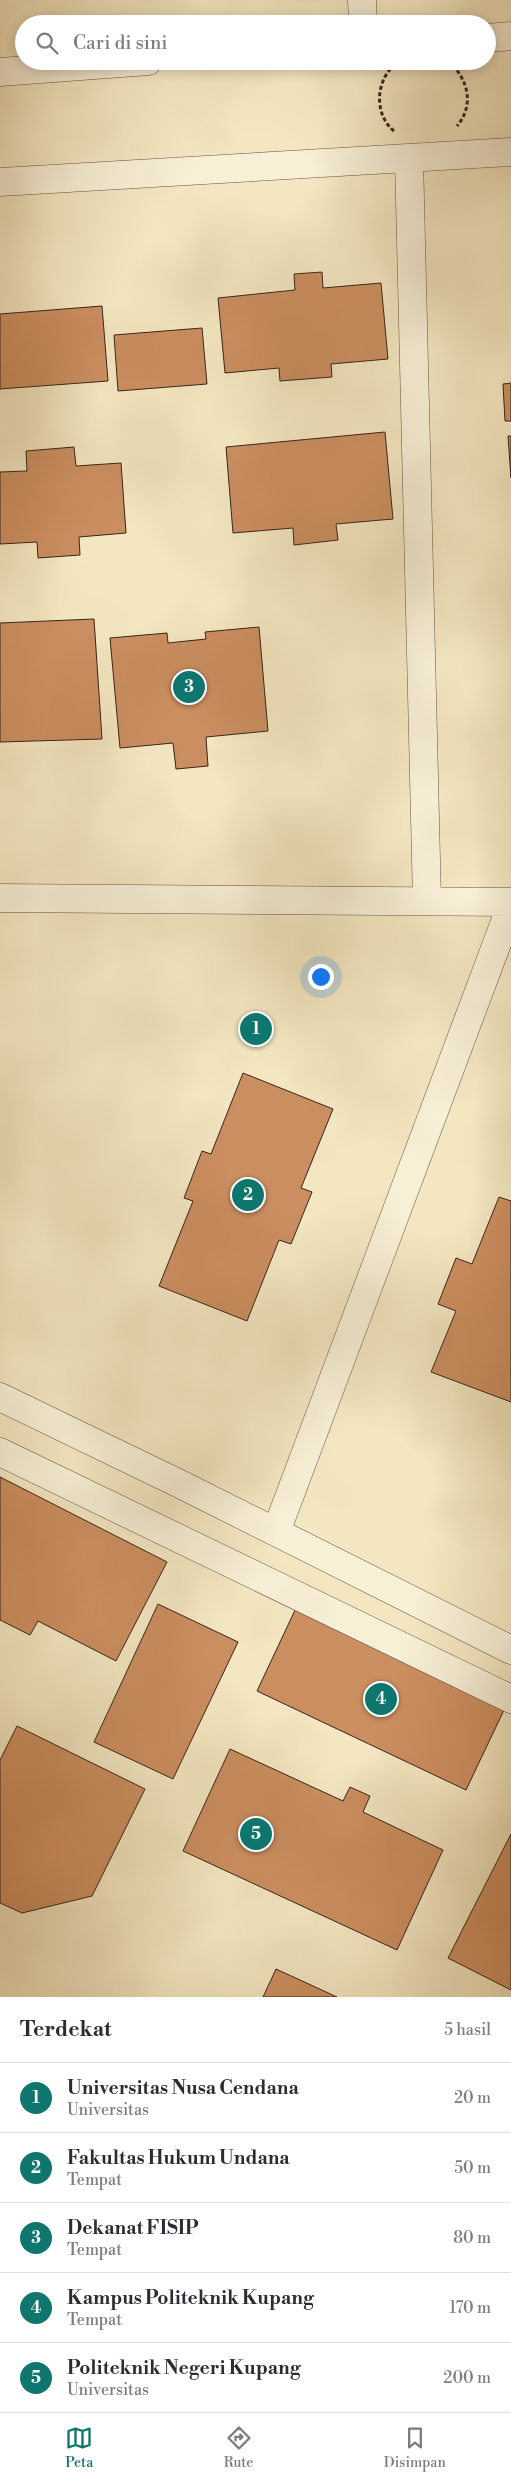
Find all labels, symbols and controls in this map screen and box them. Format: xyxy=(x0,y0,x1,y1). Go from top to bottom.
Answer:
search box xyxy=(15,15,496,70)
icon: search xyxy=(33,29,61,57)
text: Cari di sini xyxy=(73,31,168,55)
pin: 3 xyxy=(173,668,205,706)
your location xyxy=(308,964,334,990)
pin: 1 xyxy=(240,1010,272,1048)
pin: 2 xyxy=(232,1176,264,1214)
pin: 4 xyxy=(365,1680,397,1718)
pin: 5 xyxy=(240,1815,272,1853)
text: Terdekat xyxy=(20,2017,111,2043)
text: 5 hasil xyxy=(444,2020,491,2040)
text: Universitas Nusa Cendana xyxy=(67,2076,299,2100)
text: 1 xyxy=(32,2088,40,2108)
text: 20 m xyxy=(454,2088,491,2108)
text: Universitas xyxy=(67,2100,149,2120)
text: Fakultas Hukum Undana xyxy=(67,2146,290,2170)
text: 2 xyxy=(31,2158,41,2178)
text: 50 m xyxy=(454,2158,491,2178)
text: Tempat xyxy=(67,2170,122,2190)
text: Dekanat FISIP xyxy=(67,2216,198,2240)
text: 3 xyxy=(31,2228,41,2248)
text: 80 m xyxy=(453,2228,491,2248)
text: Tempat xyxy=(67,2240,122,2260)
text: Kampus Politeknik Kupang xyxy=(67,2286,314,2310)
text: 4 xyxy=(31,2298,41,2318)
text: 170 m xyxy=(449,2298,491,2318)
text: Tempat xyxy=(67,2310,122,2330)
text: Politeknik Negeri Kupang xyxy=(67,2356,300,2380)
text: 5 xyxy=(31,2368,41,2388)
text: 200 m xyxy=(443,2368,491,2388)
text: Universitas xyxy=(67,2380,149,2400)
tab: Peta xyxy=(65,2424,93,2472)
tab: Rute xyxy=(224,2424,253,2472)
tab: Disimpan xyxy=(384,2424,446,2472)

